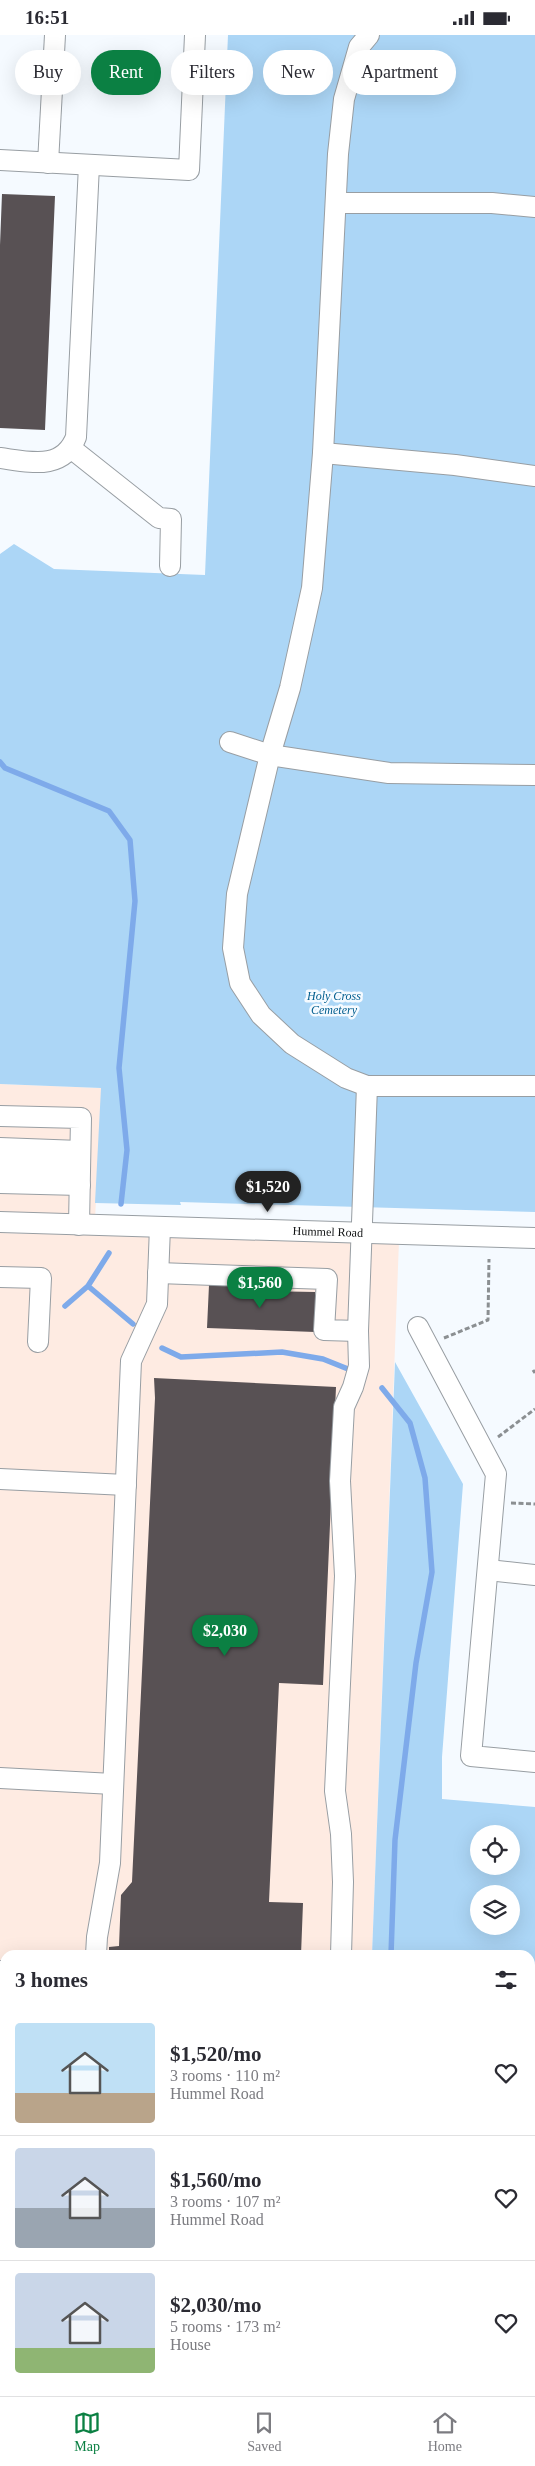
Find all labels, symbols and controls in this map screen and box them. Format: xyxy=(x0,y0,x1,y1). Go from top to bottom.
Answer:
text: 16:51 xyxy=(25,7,69,28)
chip: Buy xyxy=(15,50,81,95)
chip: Rent xyxy=(91,50,161,95)
chip: Filters xyxy=(171,50,253,95)
chip: New xyxy=(263,50,333,95)
chip: Apartment xyxy=(343,50,456,95)
park label: Holy Cross Cemetery xyxy=(306,989,361,1017)
pin: $1,520 xyxy=(227,1171,309,1213)
text: $1,520 xyxy=(246,1178,290,1195)
street label: Hummel Road xyxy=(292,1224,363,1240)
pin: $1,560 xyxy=(219,1267,301,1309)
text: $1,560 xyxy=(238,1274,282,1291)
pin: $2,030 xyxy=(184,1615,266,1657)
text: $2,030 xyxy=(203,1622,247,1639)
map controls xyxy=(470,1825,520,1935)
button: locate xyxy=(470,1825,520,1875)
button: layers xyxy=(470,1885,520,1935)
icon: filters xyxy=(492,1966,520,1994)
text: 3 homes xyxy=(15,1968,88,1992)
text: $1,520/mo xyxy=(170,2042,262,2066)
icon: home xyxy=(55,2043,115,2103)
icon: heart xyxy=(492,2059,520,2087)
text: 3 rooms · 110 m² xyxy=(170,2067,280,2084)
text: Hummel Road xyxy=(170,2085,264,2102)
icon: home xyxy=(55,2168,115,2228)
text: $1,560/mo xyxy=(170,2168,262,2192)
icon: heart xyxy=(492,2184,520,2212)
text: 3 rooms · 107 m² xyxy=(170,2193,281,2210)
text: Hummel Road xyxy=(170,2211,264,2228)
icon: home xyxy=(55,2293,115,2353)
text: $2,030/mo xyxy=(170,2293,262,2317)
icon: heart xyxy=(492,2309,520,2337)
text: 5 rooms · 173 m² xyxy=(170,2318,281,2335)
text: House xyxy=(170,2336,211,2353)
tab: Map xyxy=(73,2409,101,2455)
tab: Saved xyxy=(247,2409,282,2455)
tab: Home xyxy=(428,2409,462,2455)

